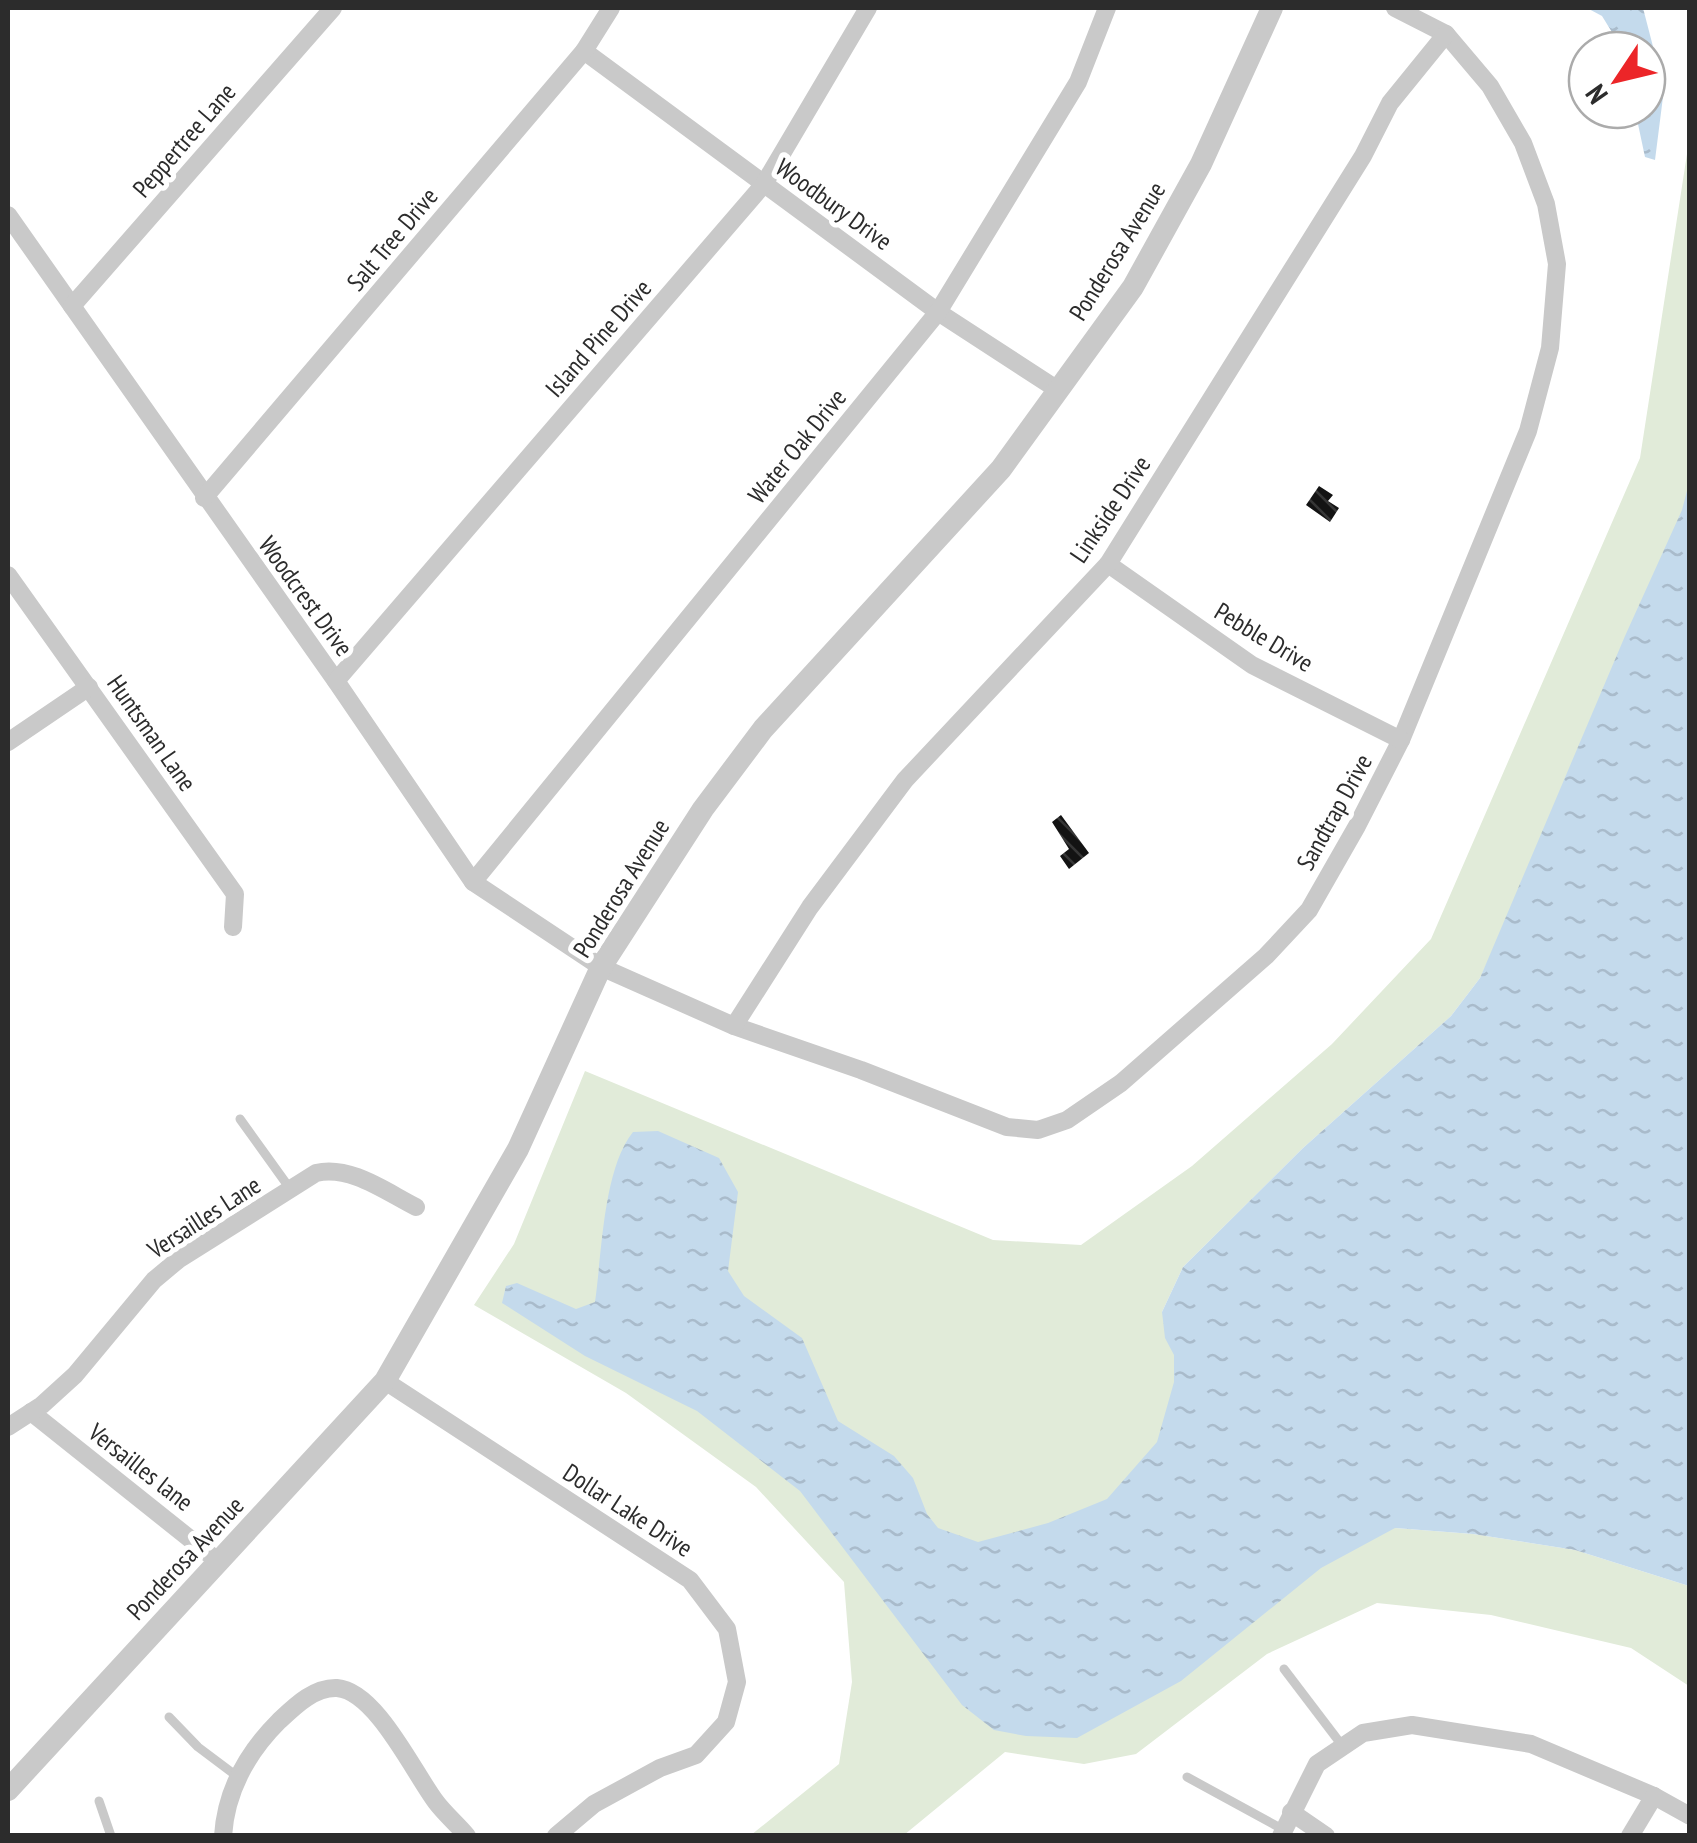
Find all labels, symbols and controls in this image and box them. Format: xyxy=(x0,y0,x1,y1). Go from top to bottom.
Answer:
north arrow xyxy=(1567,30,1667,130)
street label: Peppertree Lane xyxy=(126,76,242,204)
text: N xyxy=(1577,78,1616,111)
street label: Woodbury Drive xyxy=(769,151,899,257)
street label: Ponderosa Avenue xyxy=(1062,176,1172,326)
street label: Salt Tree Drive xyxy=(340,181,444,297)
street label: Island Pine Drive xyxy=(538,272,658,404)
street label: Water Oak Drive xyxy=(741,382,853,510)
street label: Linkside Drive xyxy=(1063,449,1157,569)
street label: Woodcrest Drive xyxy=(252,530,360,662)
street label: Pebble Drive xyxy=(1209,595,1319,679)
street label: Huntsman Lane xyxy=(100,669,204,797)
street label: Sandtrap Drive xyxy=(1289,748,1379,876)
street label: Ponderosa Avenue xyxy=(566,813,676,963)
street label: Versailles Lane xyxy=(141,1169,267,1266)
street label: Versailles lane xyxy=(81,1416,200,1518)
street label: Dollar Lake Drive xyxy=(557,1456,699,1564)
street label: Ponderosa Avenue xyxy=(120,1490,250,1626)

